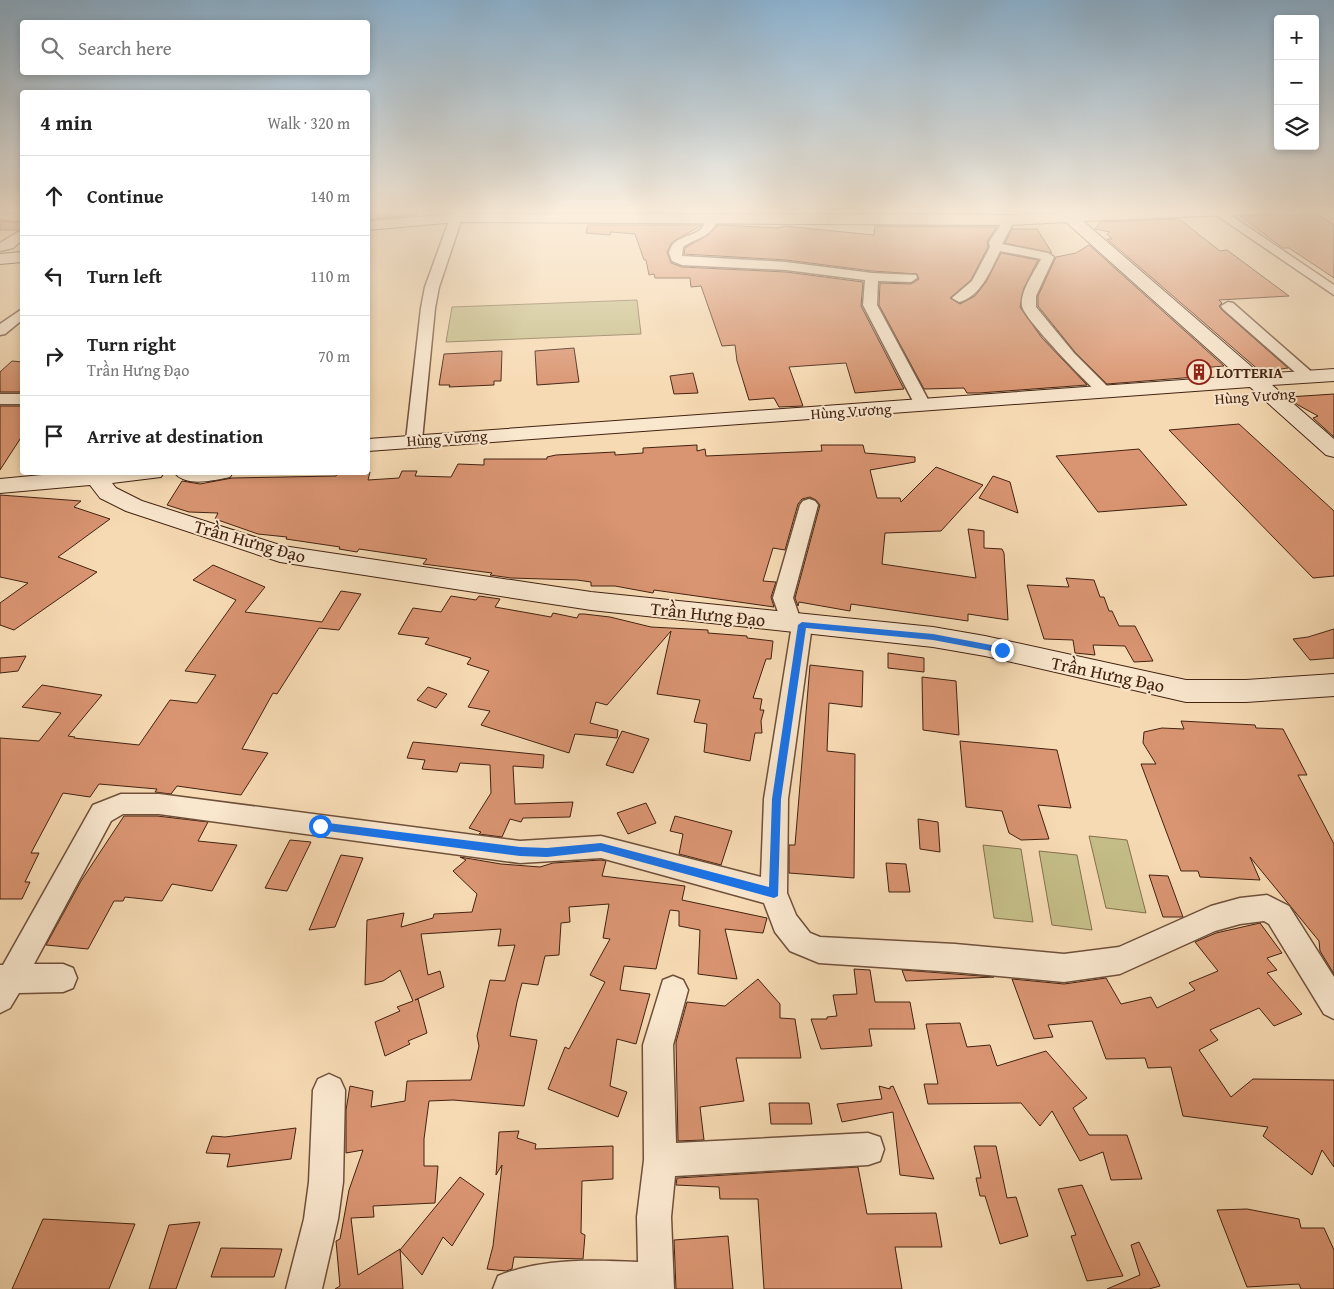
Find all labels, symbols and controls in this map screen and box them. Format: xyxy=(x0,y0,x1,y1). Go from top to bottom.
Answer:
map controls xyxy=(1274,15,1319,150)
button: + xyxy=(1274,15,1319,60)
search box xyxy=(20,20,370,75)
icon: search xyxy=(38,34,66,62)
text: Search here xyxy=(78,34,172,62)
button: − xyxy=(1274,60,1319,105)
button: layers xyxy=(1274,105,1319,150)
text: 4 min xyxy=(40,107,92,138)
text: Walk · 320 m xyxy=(267,111,350,135)
icon: ahead xyxy=(40,182,68,210)
text: Continue xyxy=(87,182,164,210)
text: 140 m xyxy=(310,184,350,208)
icon: left xyxy=(40,262,68,290)
text: Turn left xyxy=(87,262,162,290)
text: 110 m xyxy=(310,264,350,288)
text: Turn right xyxy=(87,330,176,358)
icon: right xyxy=(40,342,68,370)
text: 70 m xyxy=(318,344,350,368)
text: Trần Hưng Đạo xyxy=(87,358,189,382)
building icon: LOTTERIA xyxy=(1186,359,1212,385)
place label: LOTTERIA xyxy=(1216,362,1283,383)
street label: Hùng Vương xyxy=(1214,383,1297,409)
street label: Hùng Vương xyxy=(810,398,893,424)
icon: arrive xyxy=(40,422,68,450)
text: Arrive at destination xyxy=(87,422,263,450)
street label: Hùng Vương xyxy=(406,425,489,451)
street label: Trần Hưng Đạo xyxy=(191,512,309,570)
street label: Trần Hưng Đạo xyxy=(649,595,767,633)
route end xyxy=(991,639,1014,662)
street label: Trần Hưng Đạo xyxy=(1049,649,1167,699)
route start xyxy=(309,815,332,838)

